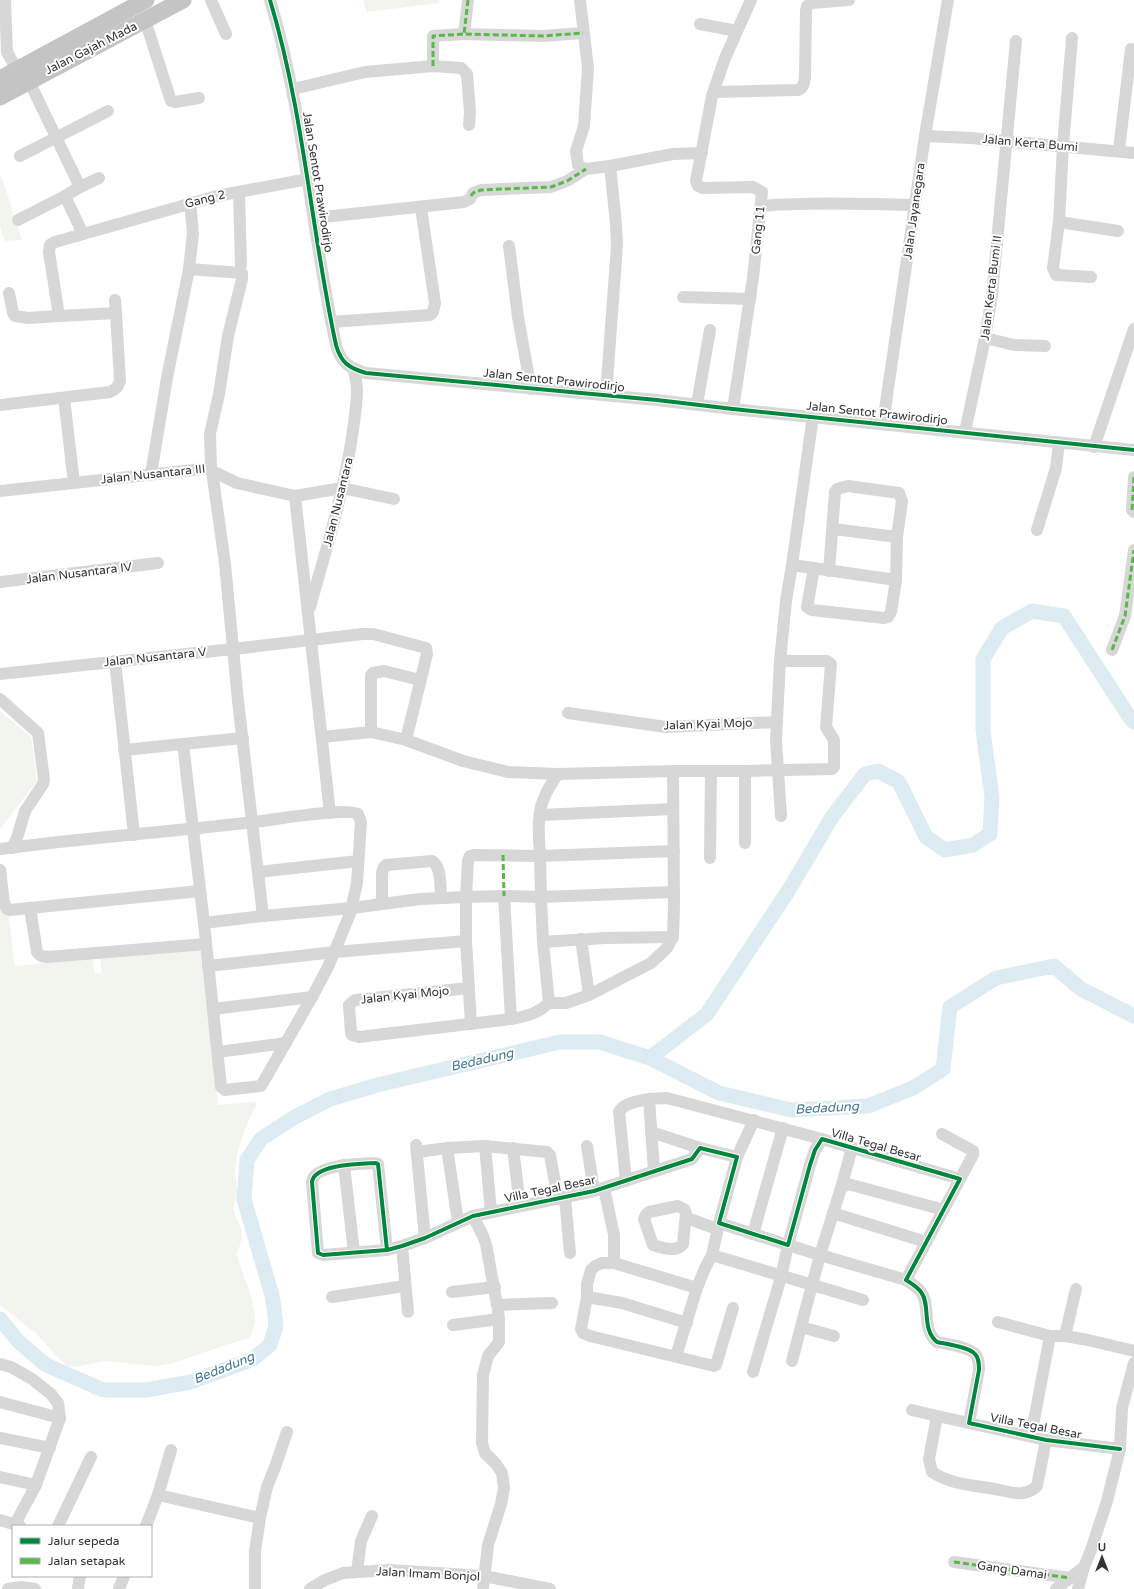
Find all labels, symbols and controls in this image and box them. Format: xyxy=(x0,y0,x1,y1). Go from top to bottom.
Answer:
street label: Jalan Gajah Mada xyxy=(43,19,139,77)
street label: Jalan Sentot Prawirodirjo xyxy=(300,111,336,253)
street label: Jalan Kerta Bumi xyxy=(982,132,1078,154)
street label: Jalan Jayanegara xyxy=(900,162,928,260)
street label: Gang 2 xyxy=(183,187,227,211)
street label: Gang 11 xyxy=(748,205,768,255)
street label: Jalan Kerta Bumi II xyxy=(978,235,1004,341)
street label: Jalan Sentot Prawirodirjo xyxy=(483,366,625,394)
street label: Jalan Sentot Prawirodirjo xyxy=(806,399,948,427)
street label: Jalan Nusantara xyxy=(320,456,356,548)
street label: Jalan Nusantara III xyxy=(100,462,206,486)
street label: Jalan Nusantara IV xyxy=(25,559,133,586)
street label: Jalan Nusantara V xyxy=(103,645,208,669)
street label: Jalan Kyai Mojo xyxy=(663,715,753,733)
street label: Jalan Kyai Mojo xyxy=(360,983,450,1007)
water label: Bedadung xyxy=(449,1045,516,1075)
water label: Bedadung xyxy=(795,1098,860,1118)
street label: Villa Tegal Besar xyxy=(829,1125,923,1165)
street label: Villa Tegal Besar xyxy=(503,1172,597,1206)
water label: Bedadung xyxy=(191,1348,257,1387)
street label: Villa Tegal Besar xyxy=(989,1410,1083,1442)
legend xyxy=(12,1525,152,1577)
text: Jalur sepeda xyxy=(48,1534,120,1548)
north arrow xyxy=(1082,1537,1122,1577)
text: U xyxy=(1098,1541,1106,1554)
text: Jalan setapak xyxy=(48,1554,126,1568)
street label: Gang Damai xyxy=(976,1558,1048,1582)
street label: Jalan Imam Bonjol xyxy=(376,1564,480,1584)

